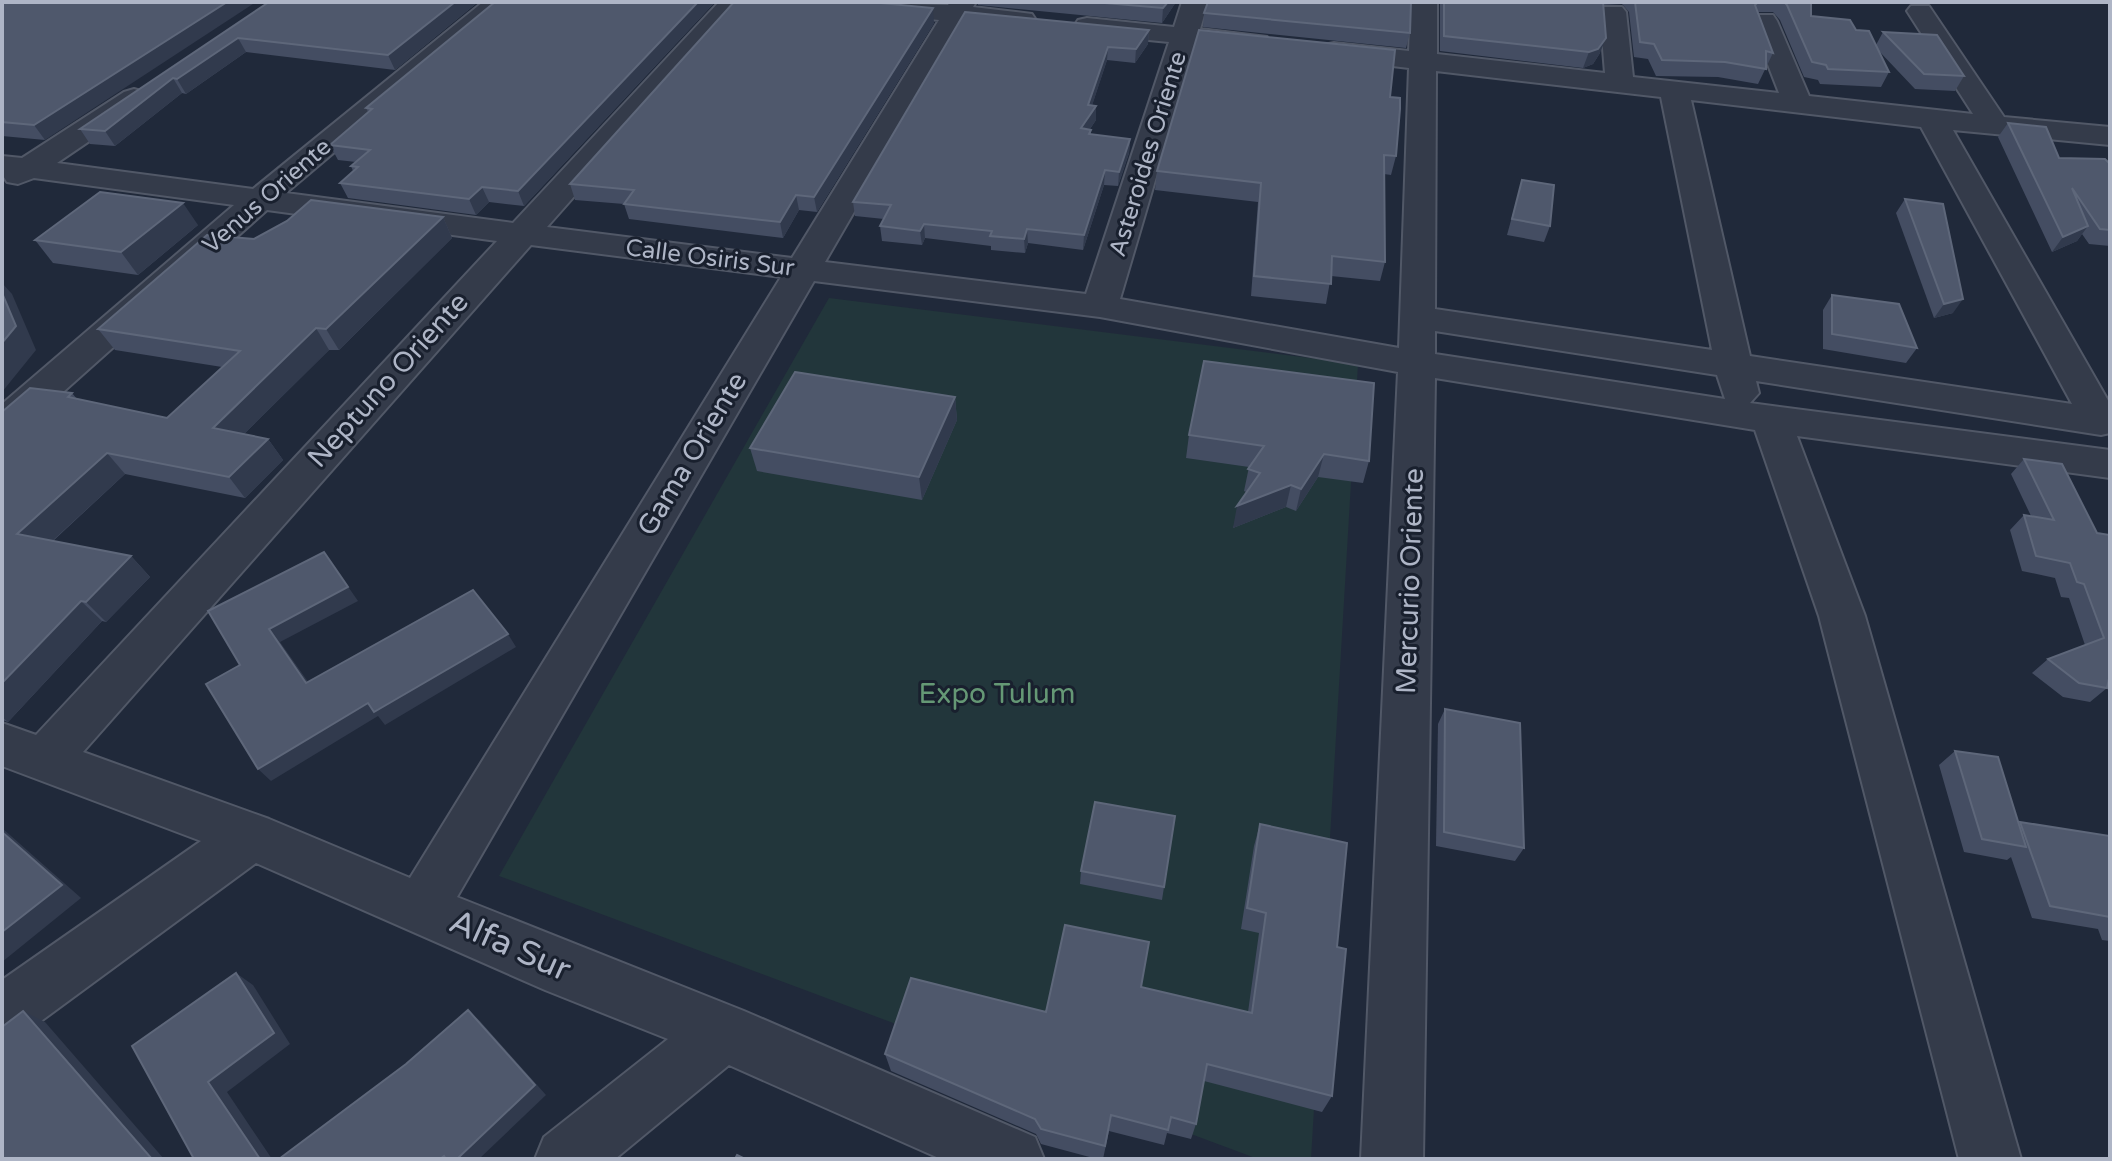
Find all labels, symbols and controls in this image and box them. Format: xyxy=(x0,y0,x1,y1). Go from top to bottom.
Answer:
street label: Asteroides Oriente xyxy=(1103,48,1193,260)
street label: Venus Oriente xyxy=(197,132,337,260)
street label: Calle Osiris Sur xyxy=(624,233,797,283)
street label: Neptuno Oriente xyxy=(301,286,475,474)
street label: Gama Oriente xyxy=(630,366,754,542)
street label: Mercurio Oriente xyxy=(1389,468,1431,694)
park label: Expo Tulum xyxy=(918,677,1076,711)
street label: Alfa Sur xyxy=(443,901,577,991)

